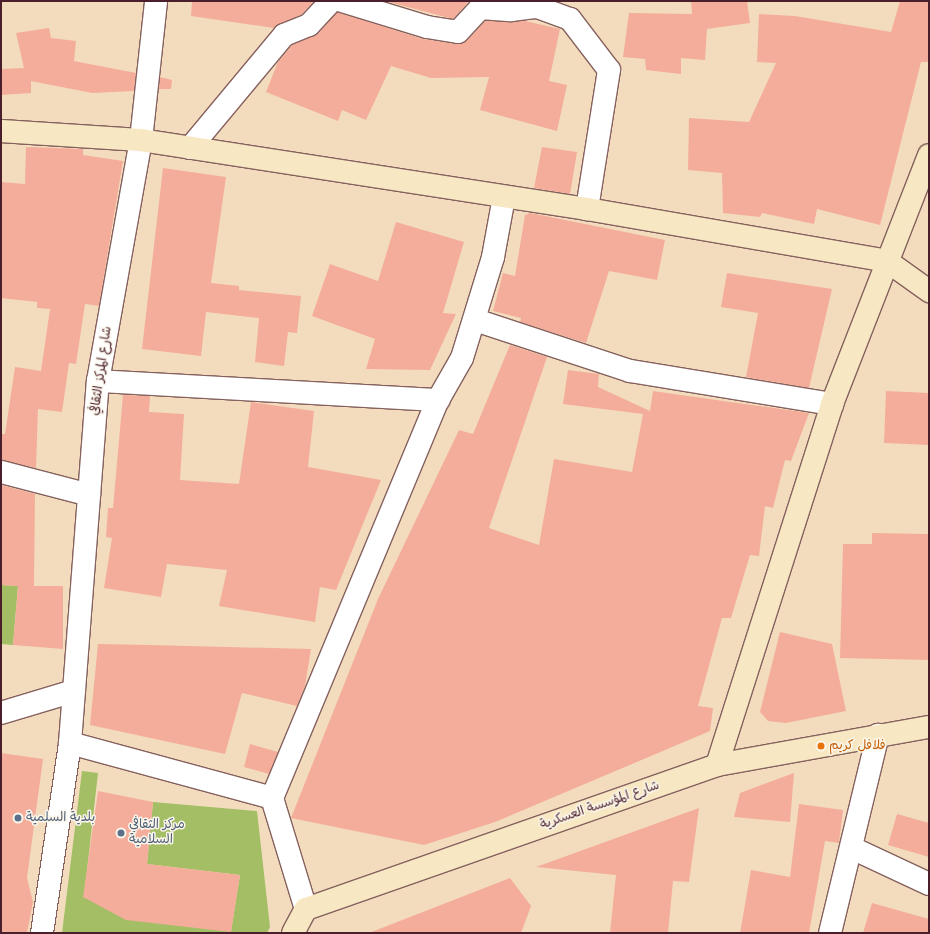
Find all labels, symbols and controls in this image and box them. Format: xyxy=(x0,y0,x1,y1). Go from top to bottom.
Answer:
street label: شارع المركز الثقافي xyxy=(88,325,116,417)
place label: فلافل كريم xyxy=(829,738,886,754)
marker: فلافل كريم xyxy=(816,741,826,751)
street label: شارع المؤسسة العسكرية xyxy=(538,778,662,834)
place label: بلدية السلمية xyxy=(26,810,95,826)
marker: بلدية السلمية xyxy=(13,813,23,823)
place label: مركز الثقافي السلامية xyxy=(129,818,185,849)
marker: مركز الثقافي السلامية xyxy=(116,828,126,838)

